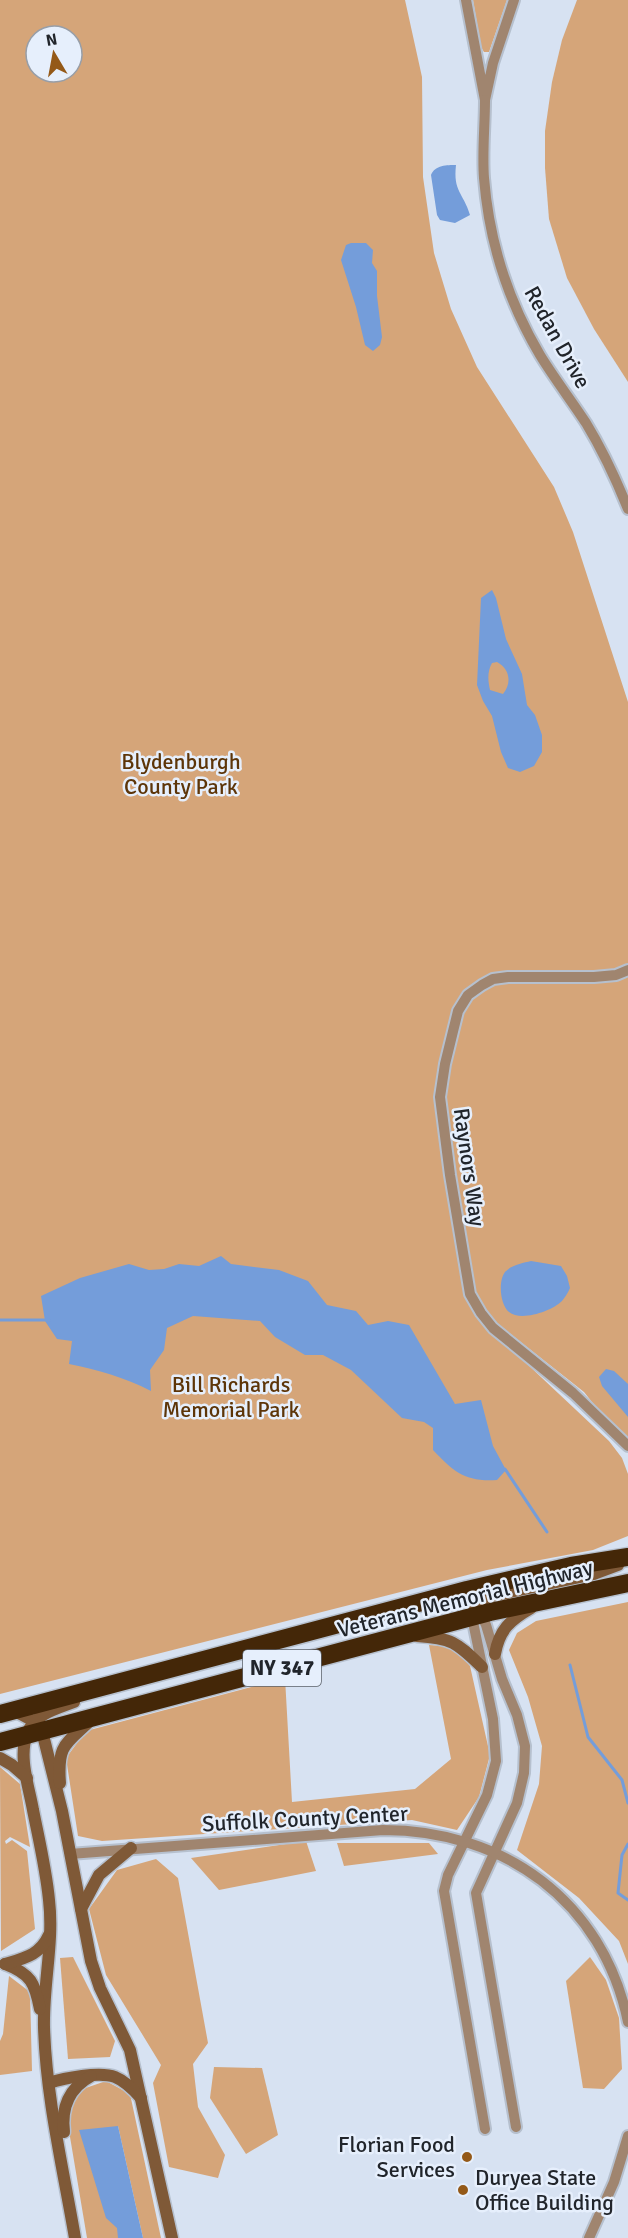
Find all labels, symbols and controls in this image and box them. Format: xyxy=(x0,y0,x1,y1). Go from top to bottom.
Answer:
north arrow xyxy=(24,24,84,84)
text: N xyxy=(44,29,59,51)
street label: Redan Drive xyxy=(518,281,597,393)
park label: Blydenburgh County Park xyxy=(121,748,241,800)
street label: Raynors Way xyxy=(448,1106,491,1229)
park label: Bill Richards Memorial Park xyxy=(163,1371,299,1423)
street label: Veterans Memorial Highway xyxy=(335,1554,596,1643)
road number: NY 347 xyxy=(243,1650,321,1686)
street label: Suffolk County Center xyxy=(201,1800,409,1837)
place label: Florian Food Services xyxy=(338,2131,455,2183)
marker: Florian Food Services xyxy=(460,2150,474,2164)
place label: Duryea State Office Building xyxy=(475,2164,614,2216)
marker: Duryea State Office Building xyxy=(456,2183,470,2197)

